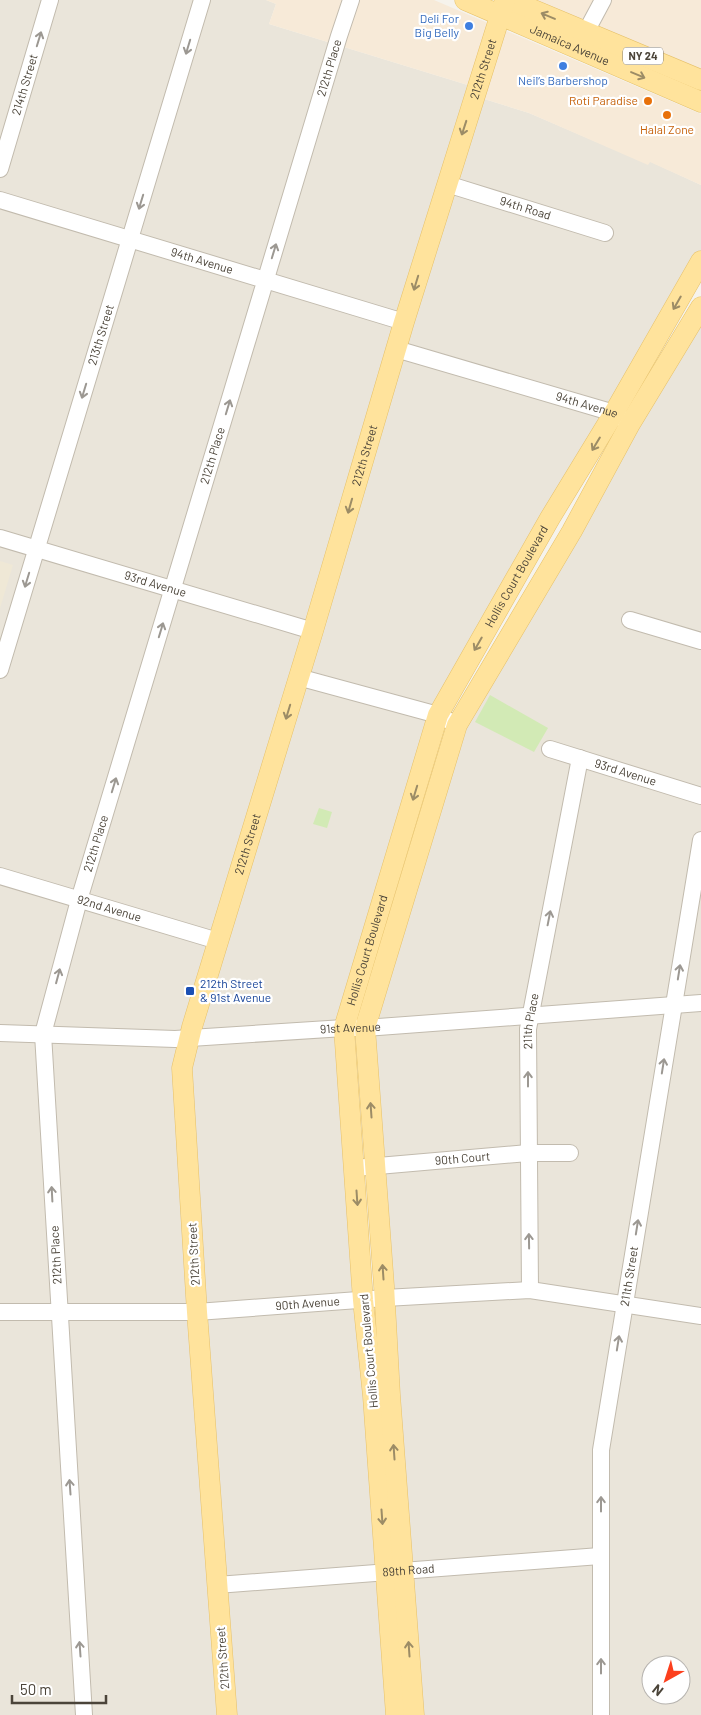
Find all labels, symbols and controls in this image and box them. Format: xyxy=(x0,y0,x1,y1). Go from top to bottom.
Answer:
one-way arrow xyxy=(541,10,556,20)
place label: Deli For Big Belly xyxy=(415,11,460,39)
marker: Deli For Big Belly xyxy=(463,20,475,32)
street label: Jamaica Avenue xyxy=(528,21,612,68)
one-way arrow xyxy=(34,31,44,47)
street label: 212th Place xyxy=(313,37,344,98)
street label: 212th Street xyxy=(466,37,498,101)
one-way arrow xyxy=(182,38,192,54)
road number: NY 24 xyxy=(623,48,663,64)
street label: 214th Street xyxy=(8,52,40,117)
marker: Neil’s Barbershop xyxy=(557,60,569,72)
one-way arrow xyxy=(630,71,645,81)
place label: Neil’s Barbershop xyxy=(518,73,608,87)
place label: Roti Paradise xyxy=(569,93,638,107)
marker: Roti Paradise xyxy=(642,95,654,107)
marker: Halal Zone xyxy=(661,109,673,121)
one-way arrow xyxy=(459,120,469,136)
place label: Halal Zone xyxy=(640,122,694,136)
street label: 94th Road xyxy=(498,193,553,222)
one-way arrow xyxy=(136,194,146,210)
street label: 94th Avenue xyxy=(169,244,235,276)
one-way arrow xyxy=(270,244,280,260)
one-way arrow xyxy=(411,275,420,290)
one-way arrow xyxy=(672,296,682,311)
street label: 213th Street xyxy=(84,303,116,367)
one-way arrow xyxy=(79,383,89,399)
street label: 94th Avenue xyxy=(554,388,622,420)
one-way arrow xyxy=(223,399,233,415)
street label: 212th Street xyxy=(348,423,379,487)
street label: 212th Place xyxy=(197,425,227,486)
one-way arrow xyxy=(590,436,600,450)
one-way arrow xyxy=(344,497,354,513)
street label: Hollis Court Boulevard xyxy=(481,523,550,630)
street label: 93rd Avenue xyxy=(123,567,188,599)
one-way arrow xyxy=(21,572,31,588)
one-way arrow xyxy=(156,622,166,638)
one-way arrow xyxy=(473,637,483,652)
one-way arrow xyxy=(282,703,292,719)
street label: 93rd Avenue xyxy=(593,755,658,788)
one-way arrow xyxy=(109,778,119,794)
one-way arrow xyxy=(409,785,419,801)
street label: 212th Street xyxy=(231,812,263,876)
street label: 212th Place xyxy=(80,813,110,873)
street label: 92nd Avenue xyxy=(76,891,143,924)
street label: Hollis Court Boulevard xyxy=(343,893,390,1007)
one-way arrow xyxy=(545,911,554,927)
one-way arrow xyxy=(675,964,685,980)
one-way arrow xyxy=(54,968,64,984)
place label: 212th Street & 91st Avenue xyxy=(200,976,271,1004)
marker: 212th Street & 91st Avenue xyxy=(184,985,196,997)
street label: 211th Place xyxy=(520,992,541,1049)
street label: 91st Avenue xyxy=(320,1019,381,1036)
one-way arrow xyxy=(659,1059,669,1075)
one-way arrow xyxy=(523,1071,533,1088)
one-way arrow xyxy=(367,1103,376,1119)
street label: 90th Court xyxy=(434,1148,491,1167)
one-way arrow xyxy=(48,1186,57,1202)
one-way arrow xyxy=(353,1189,362,1205)
one-way arrow xyxy=(632,1219,642,1235)
street label: 212th Street xyxy=(184,1222,202,1286)
street label: 212th Place xyxy=(46,1225,64,1285)
one-way arrow xyxy=(524,1234,534,1250)
street label: 211th Street xyxy=(617,1245,640,1307)
one-way arrow xyxy=(378,1265,388,1281)
street label: 90th Avenue xyxy=(275,1293,340,1312)
street label: Hollis Court Boulevard xyxy=(356,1293,380,1409)
one-way arrow xyxy=(613,1335,623,1351)
one-way arrow xyxy=(389,1444,398,1460)
one-way arrow xyxy=(65,1479,74,1495)
one-way arrow xyxy=(596,1496,606,1512)
one-way arrow xyxy=(378,1508,387,1524)
street label: 89th Road xyxy=(382,1561,435,1578)
street label: 212th Street xyxy=(213,1626,231,1690)
one-way arrow xyxy=(75,1641,84,1657)
one-way arrow xyxy=(405,1641,414,1657)
north arrow xyxy=(641,1655,691,1705)
one-way arrow xyxy=(596,1659,606,1675)
scale bar xyxy=(12,1672,106,1704)
text: 50 m xyxy=(20,1680,52,1698)
text: N xyxy=(649,1681,666,1700)

